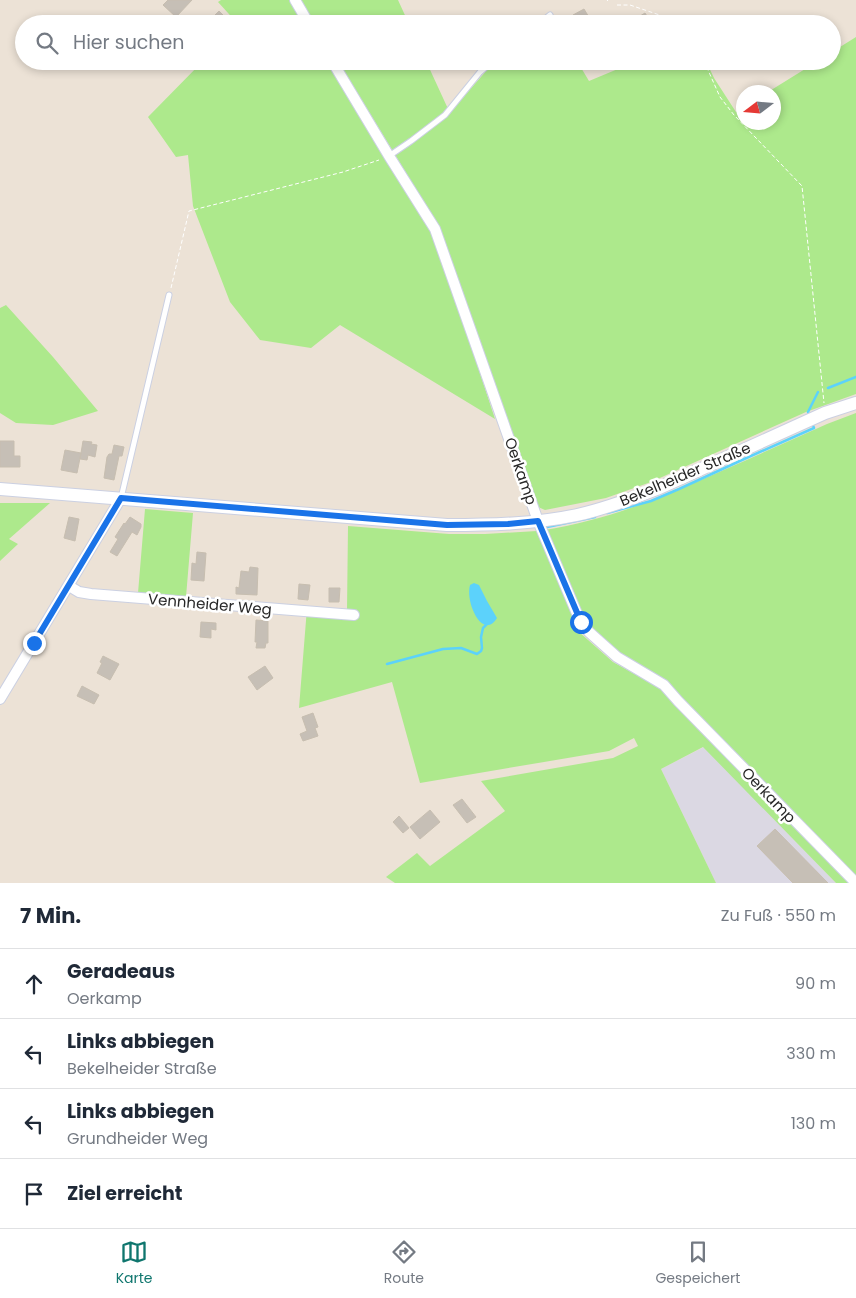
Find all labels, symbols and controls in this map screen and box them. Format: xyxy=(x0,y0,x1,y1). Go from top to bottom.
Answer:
search box xyxy=(15,15,841,70)
icon: search xyxy=(33,29,61,57)
text: Hier suchen xyxy=(73,29,184,56)
north arrow xyxy=(736,85,781,130)
street label: Oerkamp xyxy=(500,434,542,508)
street label: Bekelheider Straße xyxy=(616,437,754,511)
street label: Vennheider Weg xyxy=(147,588,273,620)
route start xyxy=(570,611,593,634)
route end xyxy=(23,632,46,655)
street label: Oerkamp xyxy=(737,762,801,828)
text: 7 Min. xyxy=(20,901,81,930)
text: Zu Fuß · 550 m xyxy=(721,904,836,927)
text: Geradeaus xyxy=(67,958,175,985)
icon: ahead xyxy=(20,970,48,998)
text: 90 m xyxy=(795,972,836,995)
text: Oerkamp xyxy=(67,987,142,1010)
text: Links abbiegen xyxy=(67,1028,214,1055)
icon: left xyxy=(20,1040,48,1068)
text: 330 m xyxy=(786,1042,836,1065)
text: Bekelheider Straße xyxy=(67,1057,217,1080)
text: Links abbiegen xyxy=(67,1098,214,1125)
icon: left xyxy=(20,1110,48,1138)
text: 130 m xyxy=(791,1112,836,1135)
text: Grundheider Weg xyxy=(67,1127,208,1150)
icon: arrive xyxy=(20,1180,48,1208)
text: Ziel erreicht xyxy=(67,1180,183,1207)
tab: Karte xyxy=(116,1238,153,1289)
tab: Route xyxy=(384,1238,424,1289)
tab: Gespeichert xyxy=(655,1238,740,1289)

